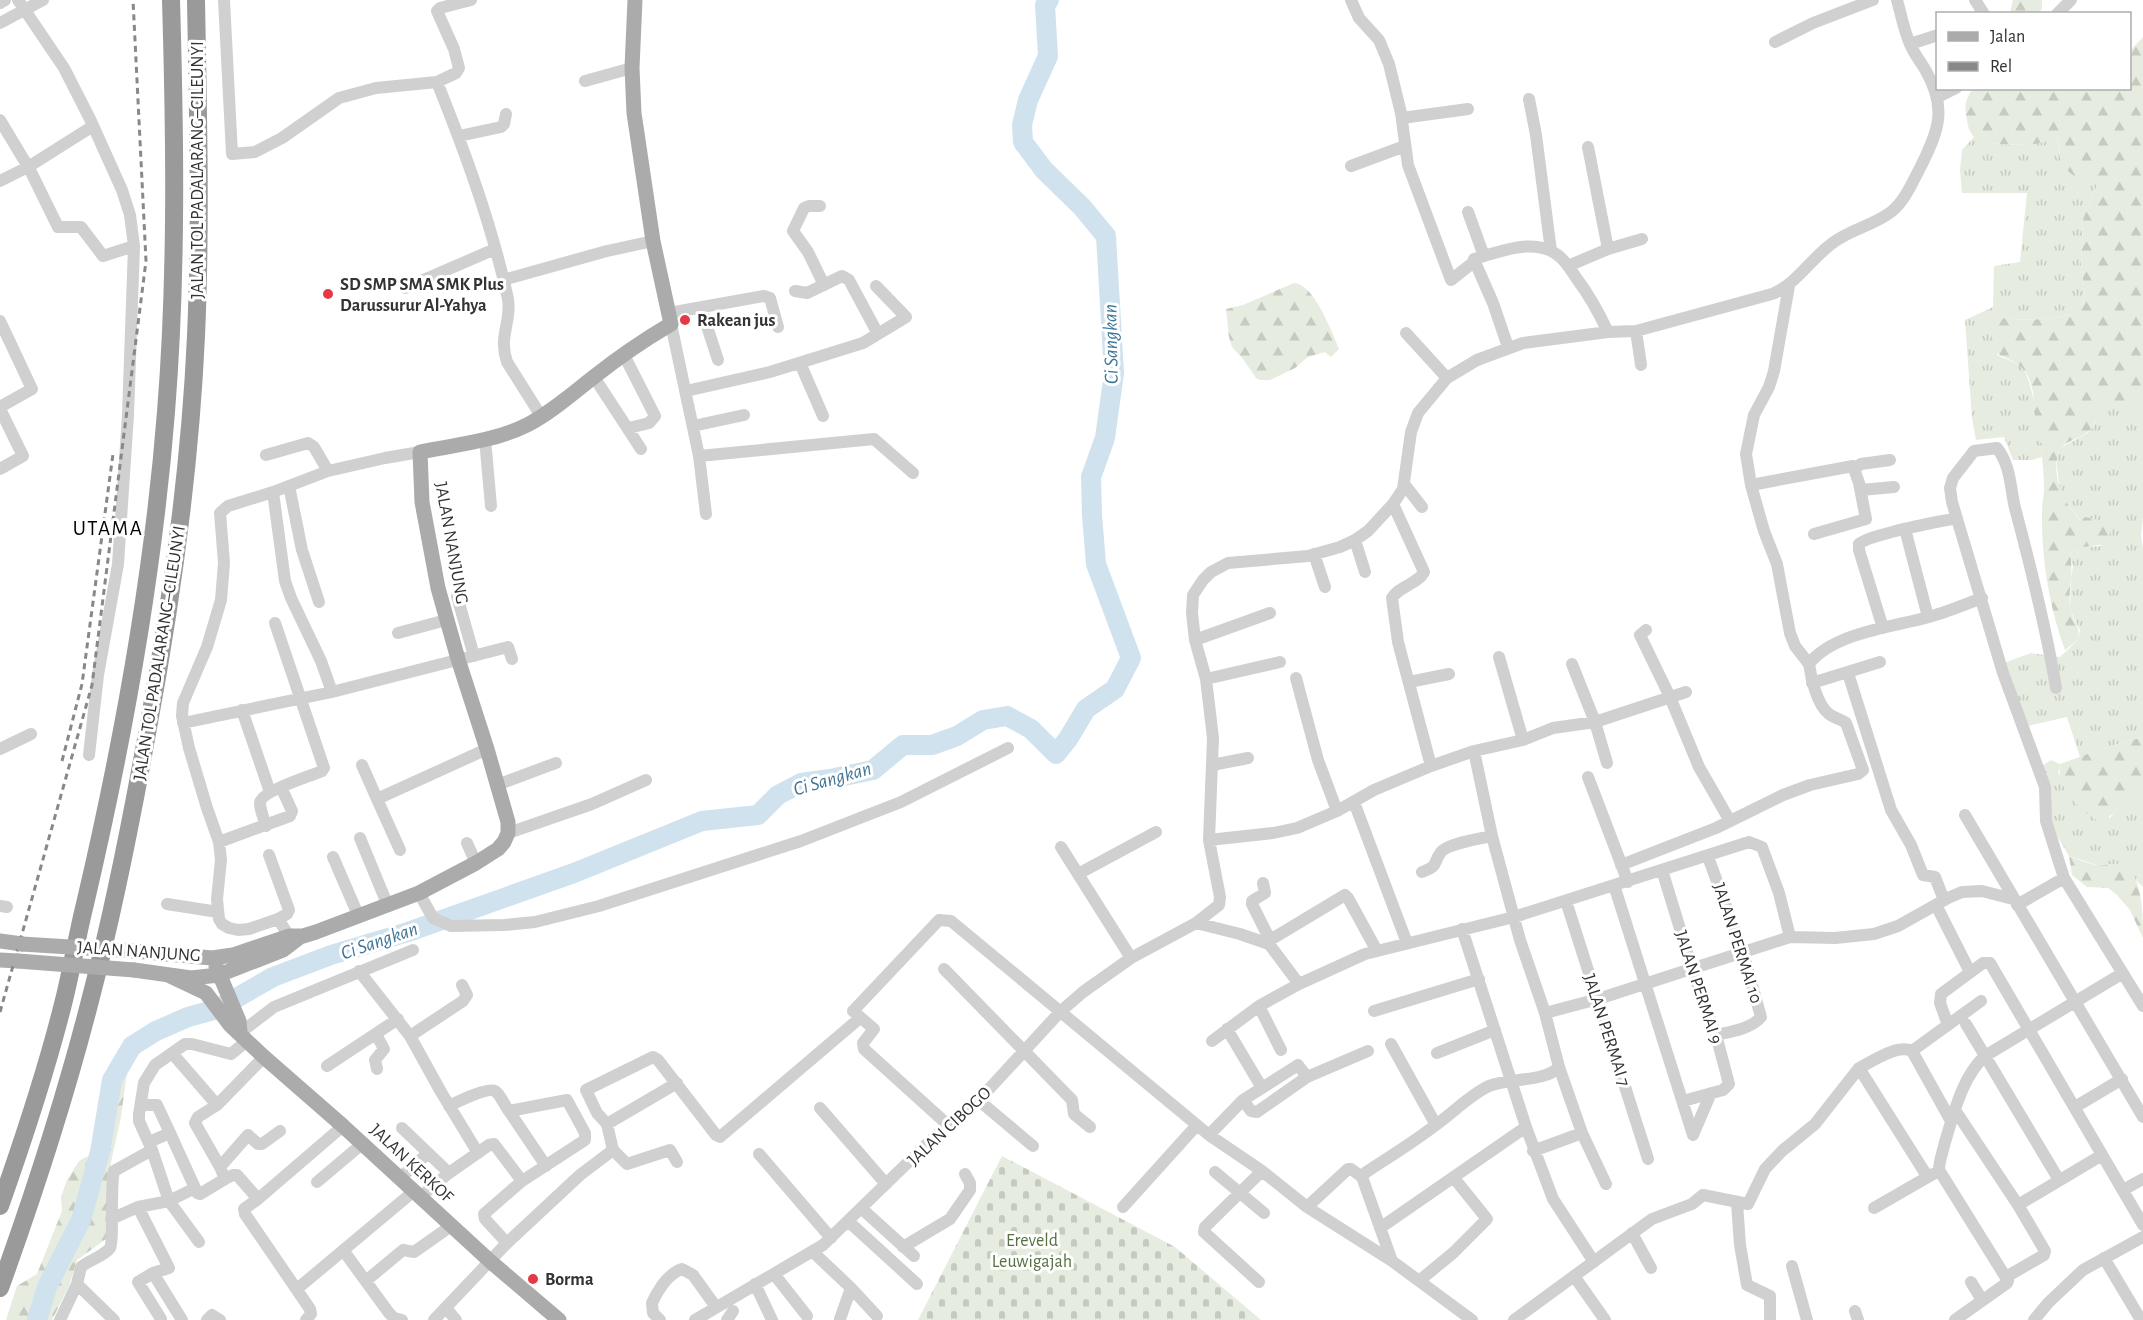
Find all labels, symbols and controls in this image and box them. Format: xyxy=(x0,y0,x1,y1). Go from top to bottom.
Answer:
legend xyxy=(1936,12,2131,90)
text: Jalan xyxy=(1990,28,2025,46)
street label: JALAN TOL PADALARANG–CILEUNYI xyxy=(189,41,207,299)
text: Rel xyxy=(1990,58,2012,76)
place label: SD SMP SMA SMK Plus Darussurur Al-Yahya xyxy=(340,276,504,315)
marker: SD SMP SMA SMK Plus Darussurur Al-Yahya xyxy=(321,287,335,301)
water label: Ci Sangkan xyxy=(1100,304,1122,384)
place label: Rakean jus xyxy=(697,312,776,330)
marker: Rakean jus xyxy=(678,313,692,327)
street label: JALAN NANJUNG xyxy=(431,481,471,606)
district label: UTAMA xyxy=(73,518,143,539)
street label: JALAN TOL PADALARANG–CILEUNYI xyxy=(131,525,189,782)
water label: Ci Sangkan xyxy=(791,758,874,800)
street label: JALAN PERMAI 10 xyxy=(1709,881,1765,1006)
water label: Ci Sangkan xyxy=(338,918,420,963)
street label: JALAN PERMAI 9 xyxy=(1671,928,1725,1046)
street label: JALAN NANJUNG xyxy=(77,939,201,965)
street label: JALAN PERMAI 7 xyxy=(1579,972,1633,1089)
street label: JALAN CIBOGO xyxy=(905,1084,995,1170)
street label: JALAN KERKOF xyxy=(366,1121,456,1207)
park label: Ereveld Leuwigajah xyxy=(992,1232,1072,1271)
place label: Borma xyxy=(545,1271,594,1289)
marker: Borma xyxy=(526,1272,540,1286)

